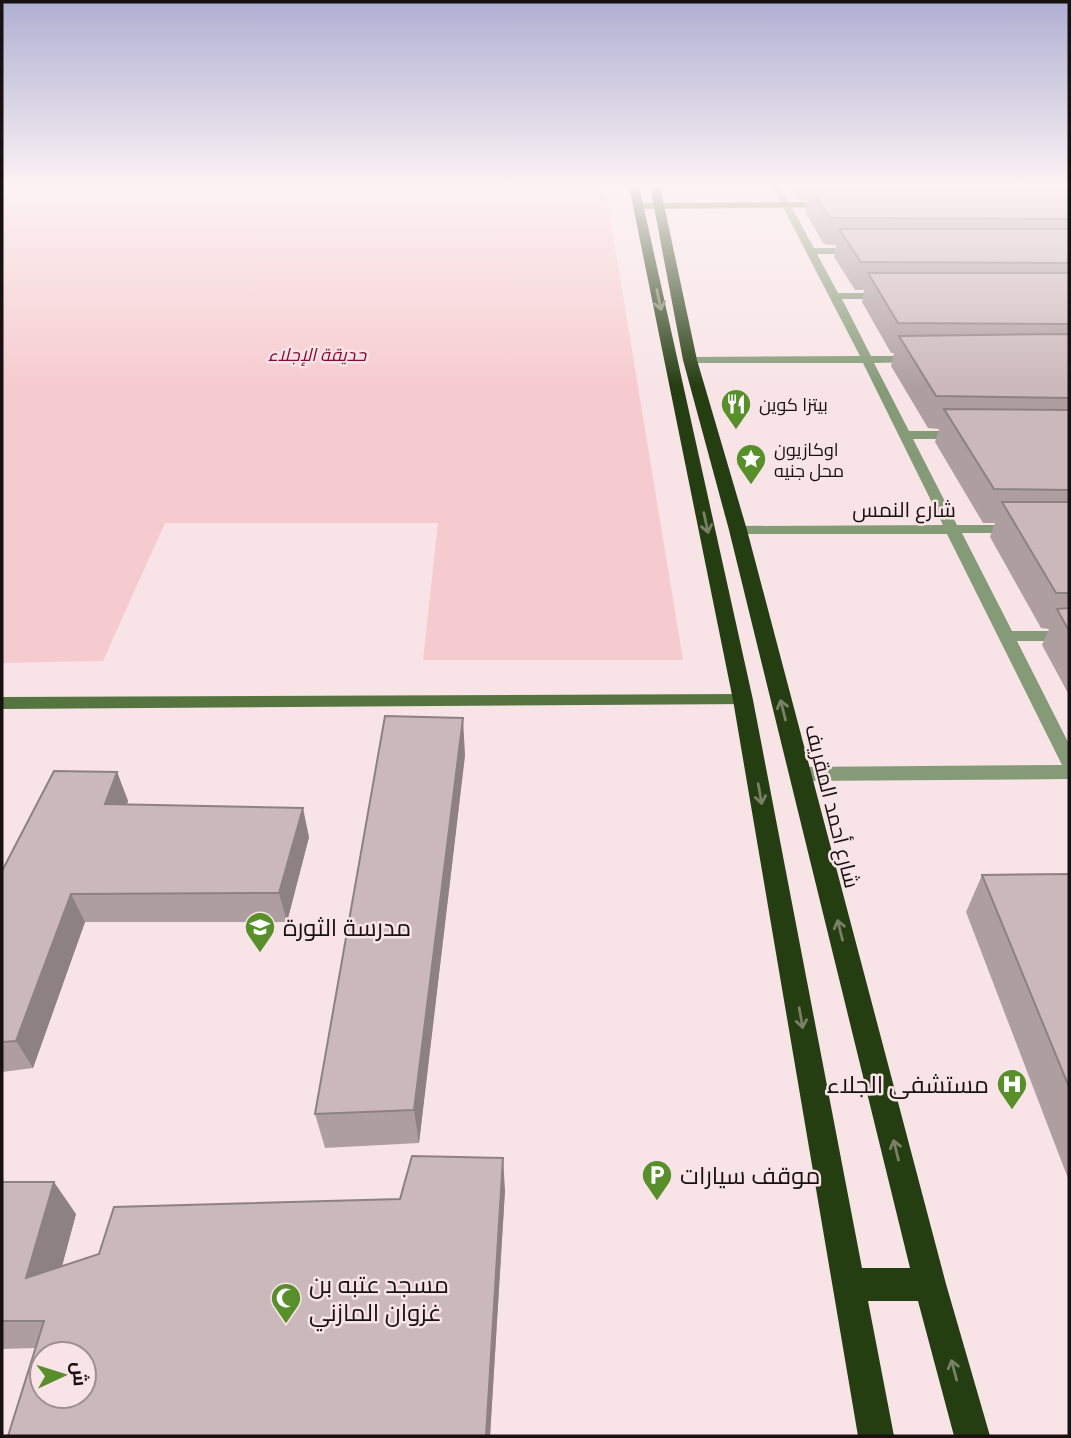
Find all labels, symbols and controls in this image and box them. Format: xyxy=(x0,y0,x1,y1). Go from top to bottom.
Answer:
one-way arrow xyxy=(652,288,666,311)
park label: حديقة الإجلاء xyxy=(268,343,367,366)
restaurant icon: بيتزا كوين xyxy=(719,387,753,431)
place label: بيتزا كوين xyxy=(759,393,828,416)
place label: اوكازيون محل جنيه xyxy=(774,438,844,482)
place icon: اوكازيون محل جنيه xyxy=(734,442,768,486)
street label: شارع النمس xyxy=(852,495,956,524)
one-way arrow xyxy=(699,511,713,534)
one-way arrow xyxy=(776,699,789,721)
street label: شارع أحمد المقريف xyxy=(798,721,867,891)
one-way arrow xyxy=(754,782,767,805)
school or university icon: مدرسة الثورة xyxy=(243,910,277,954)
place label: مدرسة الثورة xyxy=(283,911,411,943)
one-way arrow xyxy=(833,919,846,942)
one-way arrow xyxy=(795,1006,808,1028)
hospital icon: مستشفى الجلاء xyxy=(995,1067,1029,1111)
place label: مستشفى الجلاء xyxy=(826,1068,989,1100)
one-way arrow xyxy=(889,1140,902,1162)
parking icon: موقف سيارات xyxy=(640,1158,674,1202)
place label: موقف سيارات xyxy=(680,1159,820,1191)
place label: مسجد عتبه بن غزوان المازني xyxy=(309,1268,449,1332)
mosque icon: مسجد عتبه بن غزوان المازني xyxy=(269,1281,303,1325)
north arrow xyxy=(28,1340,98,1410)
one-way arrow xyxy=(946,1360,959,1382)
text: ش xyxy=(67,1361,93,1387)

